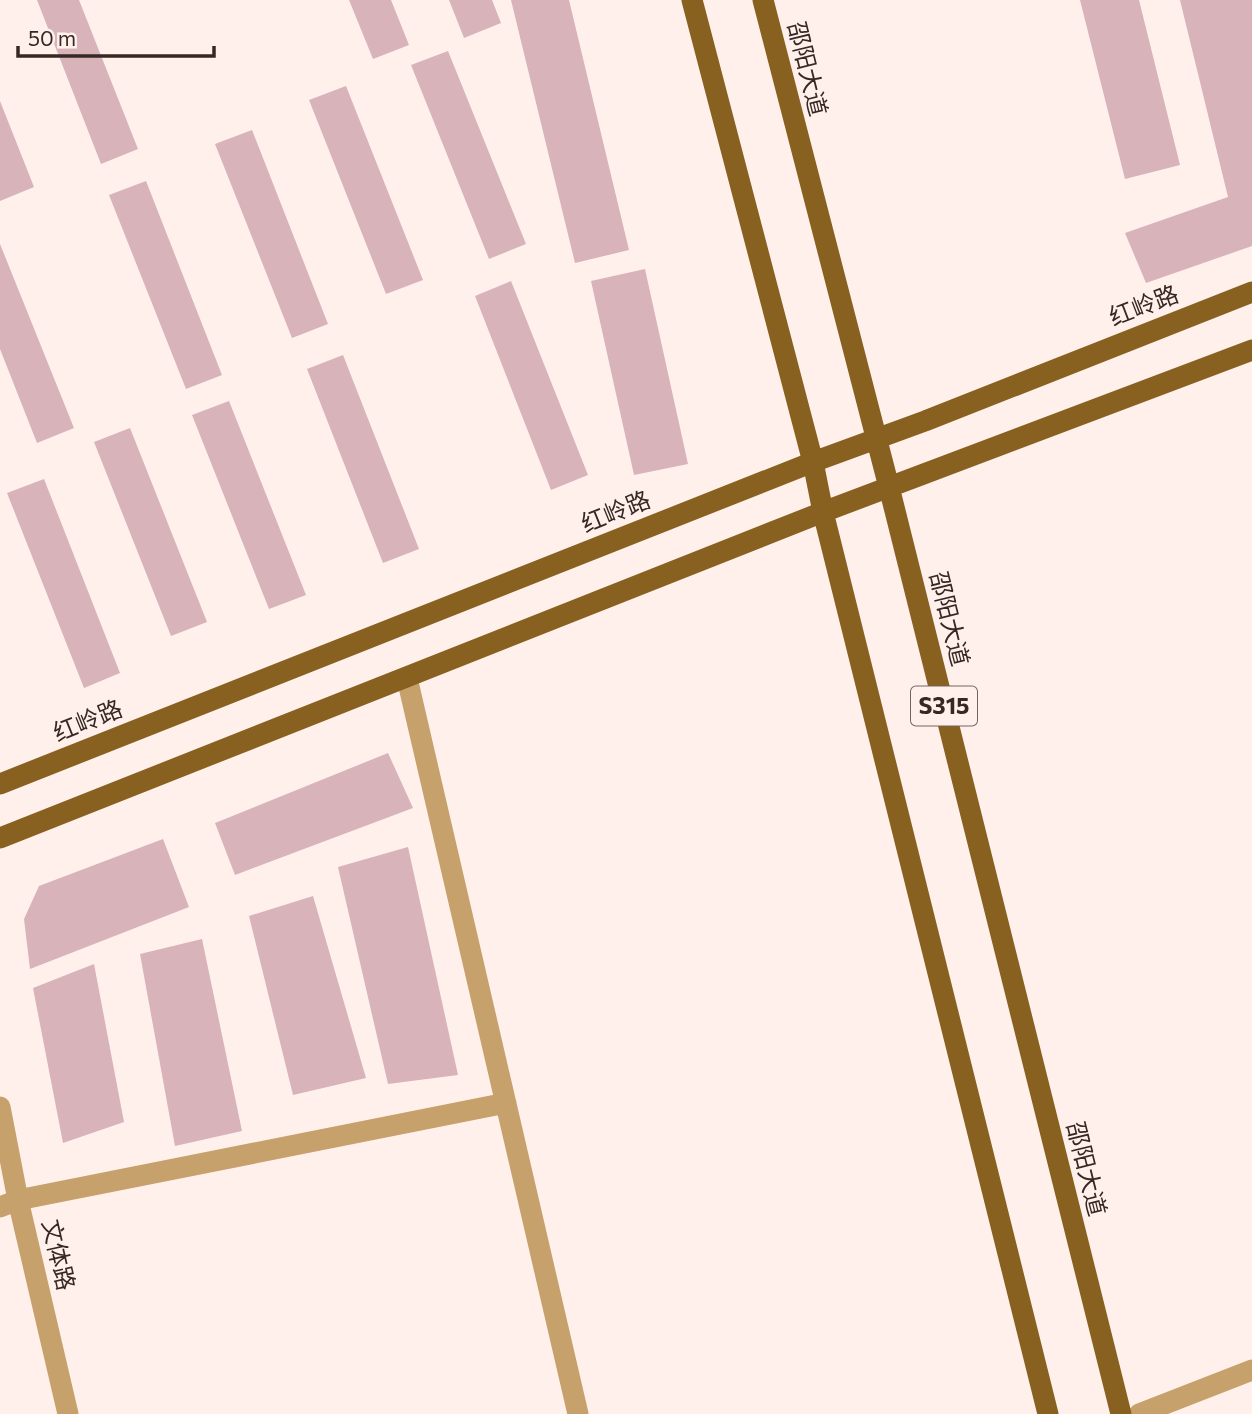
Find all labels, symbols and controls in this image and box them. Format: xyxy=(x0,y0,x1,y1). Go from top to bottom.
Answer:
scale bar xyxy=(18,14,214,58)
street label: 邵阳大道 xyxy=(783,19,834,119)
text: 50 m xyxy=(28,25,76,50)
street label: 红岭路 xyxy=(1105,278,1182,331)
street label: 红岭路 xyxy=(577,484,654,538)
street label: 邵阳大道 xyxy=(925,569,976,669)
road number: S315 xyxy=(911,686,977,726)
street label: 红岭路 xyxy=(49,693,126,747)
street label: 邵阳大道 xyxy=(1062,1119,1113,1219)
street label: 文体路 xyxy=(37,1216,82,1293)

